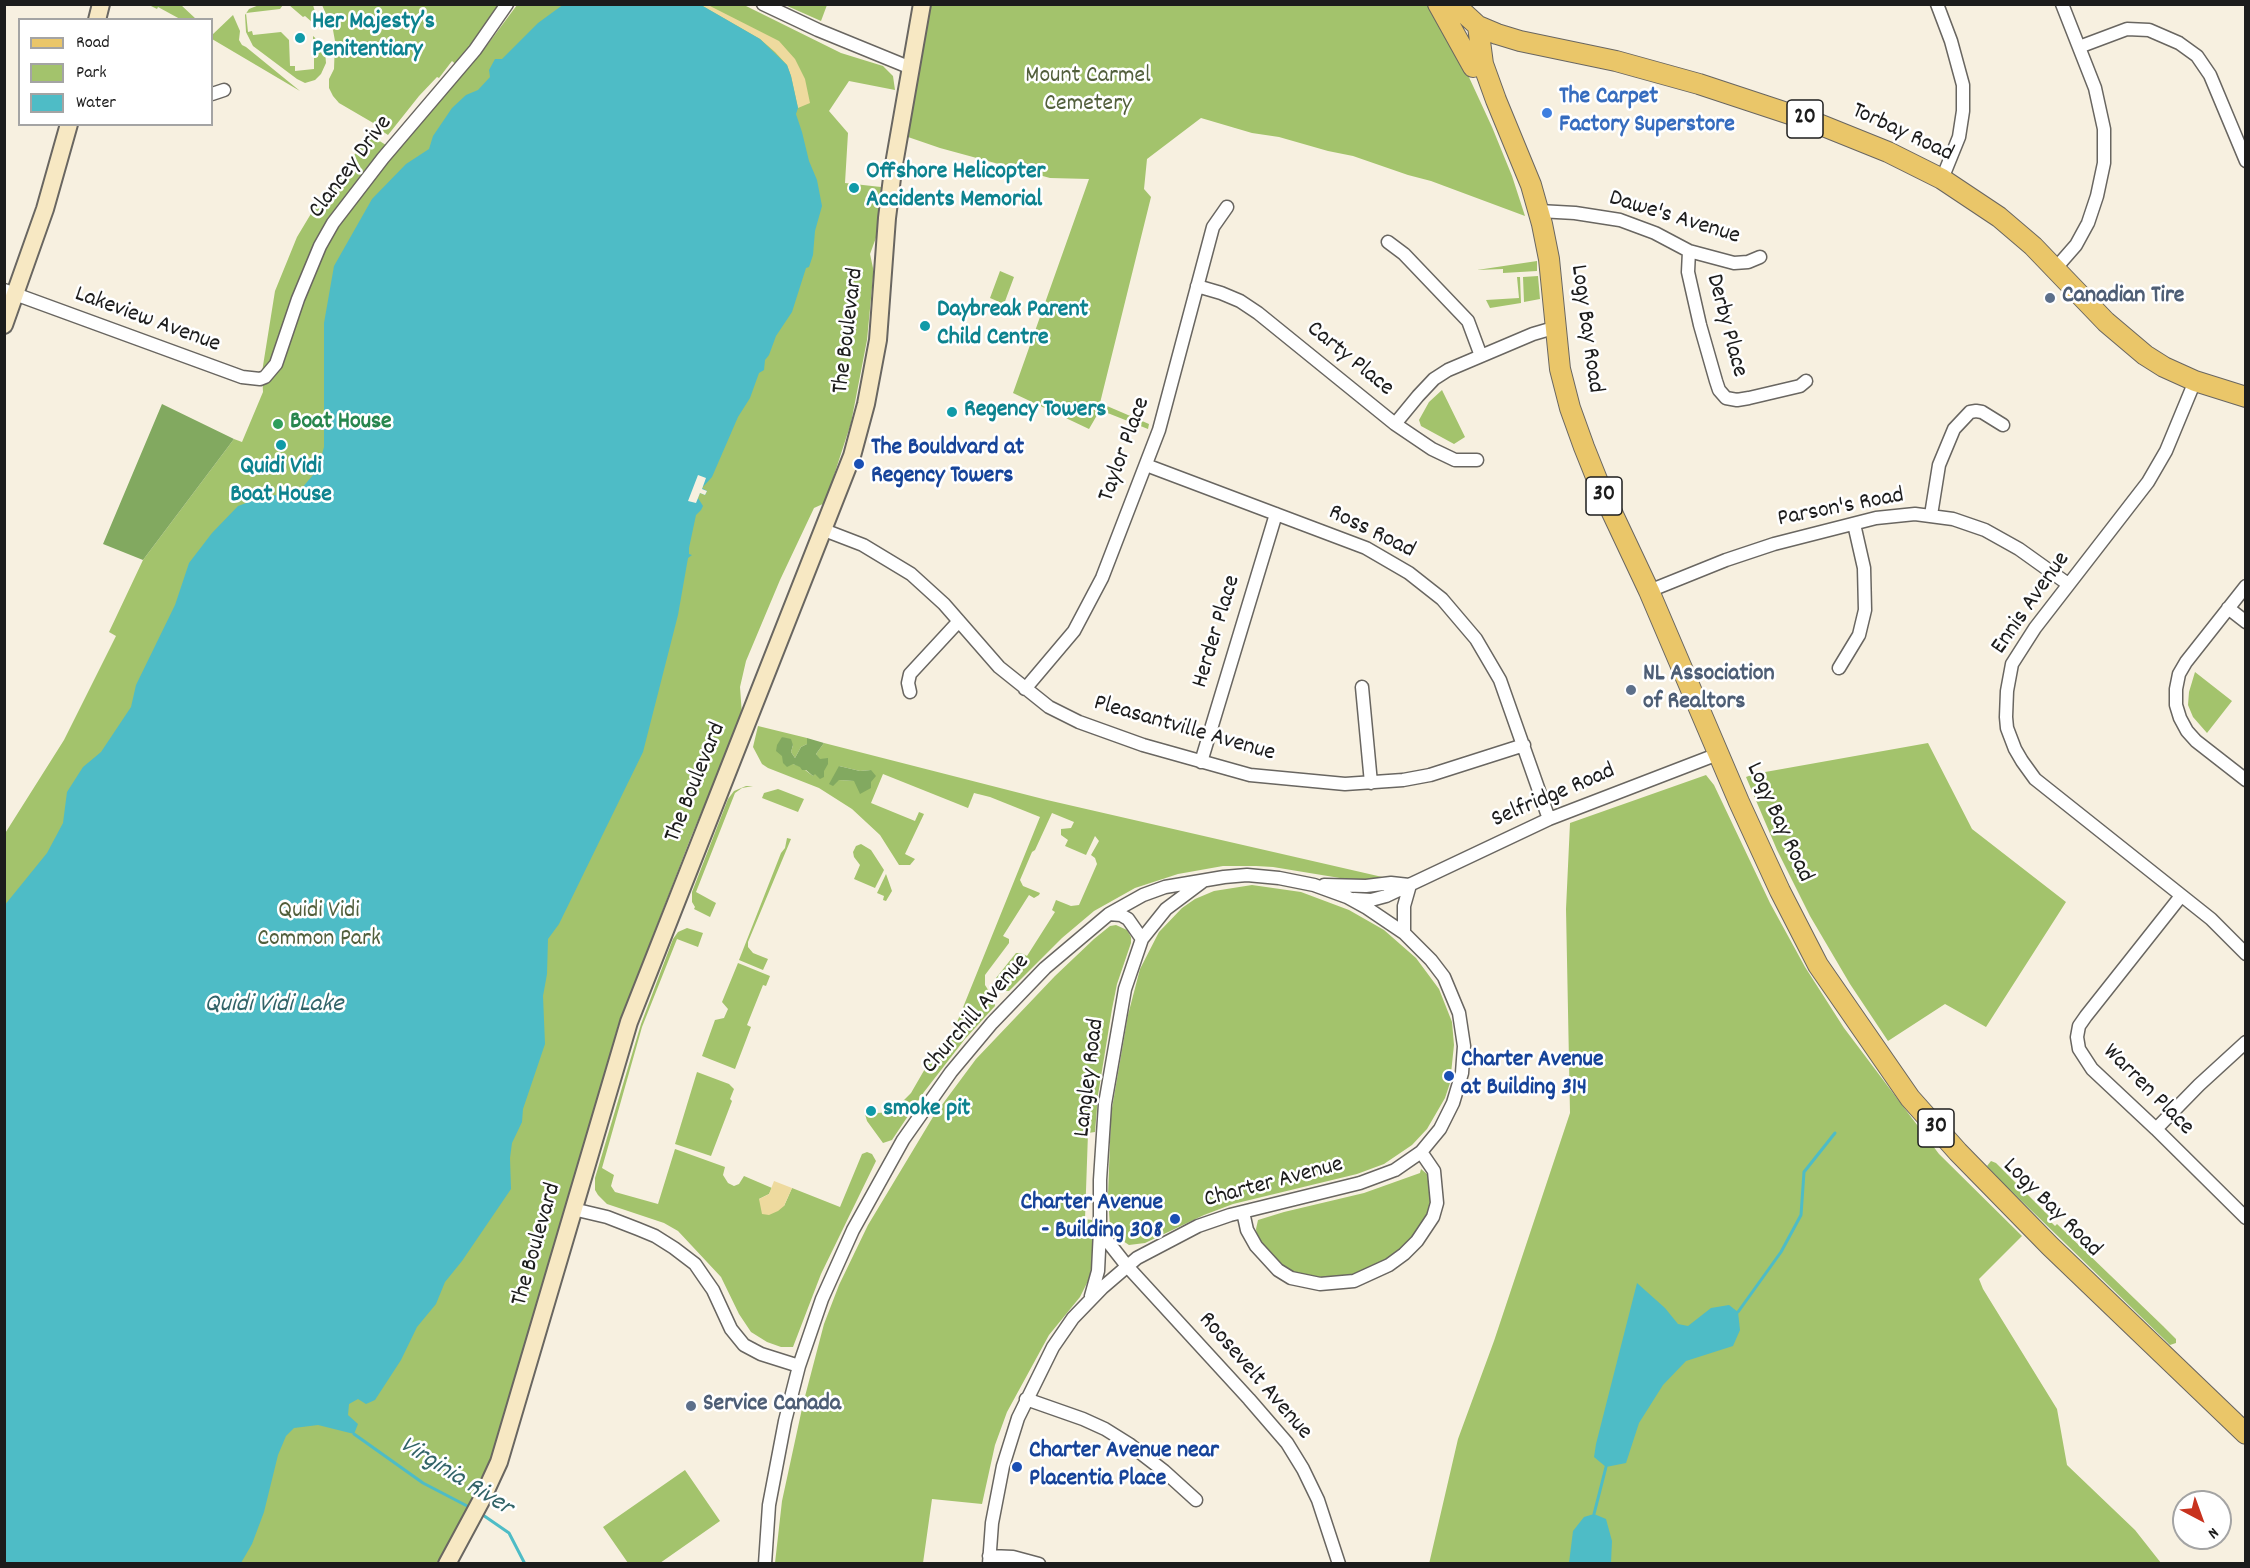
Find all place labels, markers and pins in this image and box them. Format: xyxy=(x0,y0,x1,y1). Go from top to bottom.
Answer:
place label: Her Majesty’s Penitentiary xyxy=(312,10,435,66)
marker: Her Majesty’s Penitentiary xyxy=(293,31,307,45)
place label: The Carpet Factory Superstore xyxy=(1559,85,1735,141)
marker: The Carpet Factory Superstore xyxy=(1540,106,1554,120)
place label: Offshore Helicopter Accidents Memorial xyxy=(866,160,1045,216)
marker: Offshore Helicopter Accidents Memorial xyxy=(847,181,861,195)
place label: Canadian Tire xyxy=(2062,284,2184,312)
marker: Canadian Tire xyxy=(2043,291,2057,305)
place label: Daybreak Parent Child Centre xyxy=(937,298,1088,354)
marker: Daybreak Parent Child Centre xyxy=(918,319,932,333)
place label: Regency Towers xyxy=(964,398,1106,426)
marker: Regency Towers xyxy=(945,405,959,419)
place label: Boat House xyxy=(290,410,392,438)
marker: Boat House xyxy=(271,417,285,431)
place label: The Bouldvard at Regency Towers xyxy=(871,436,1024,492)
marker: Quidi Vidi Boat House xyxy=(274,438,288,452)
place label: Quidi Vidi Boat House xyxy=(230,455,332,511)
marker: The Bouldvard at Regency Towers xyxy=(852,457,866,471)
place label: NL Association of Realtors xyxy=(1643,662,1774,718)
marker: NL Association of Realtors xyxy=(1624,683,1638,697)
place label: Charter Avenue at Building 314 xyxy=(1461,1048,1603,1104)
marker: Charter Avenue at Building 314 xyxy=(1442,1069,1456,1083)
place label: smoke pit xyxy=(883,1097,970,1125)
marker: smoke pit xyxy=(864,1104,878,1118)
place label: Charter Avenue - Building 308 xyxy=(1021,1191,1163,1247)
marker: Charter Avenue - Building 308 xyxy=(1168,1212,1182,1226)
place label: Service Canada xyxy=(703,1392,841,1420)
marker: Service Canada xyxy=(684,1399,698,1413)
place label: Charter Avenue near Placentia Place xyxy=(1029,1439,1219,1495)
marker: Charter Avenue near Placentia Place xyxy=(1010,1460,1024,1474)

